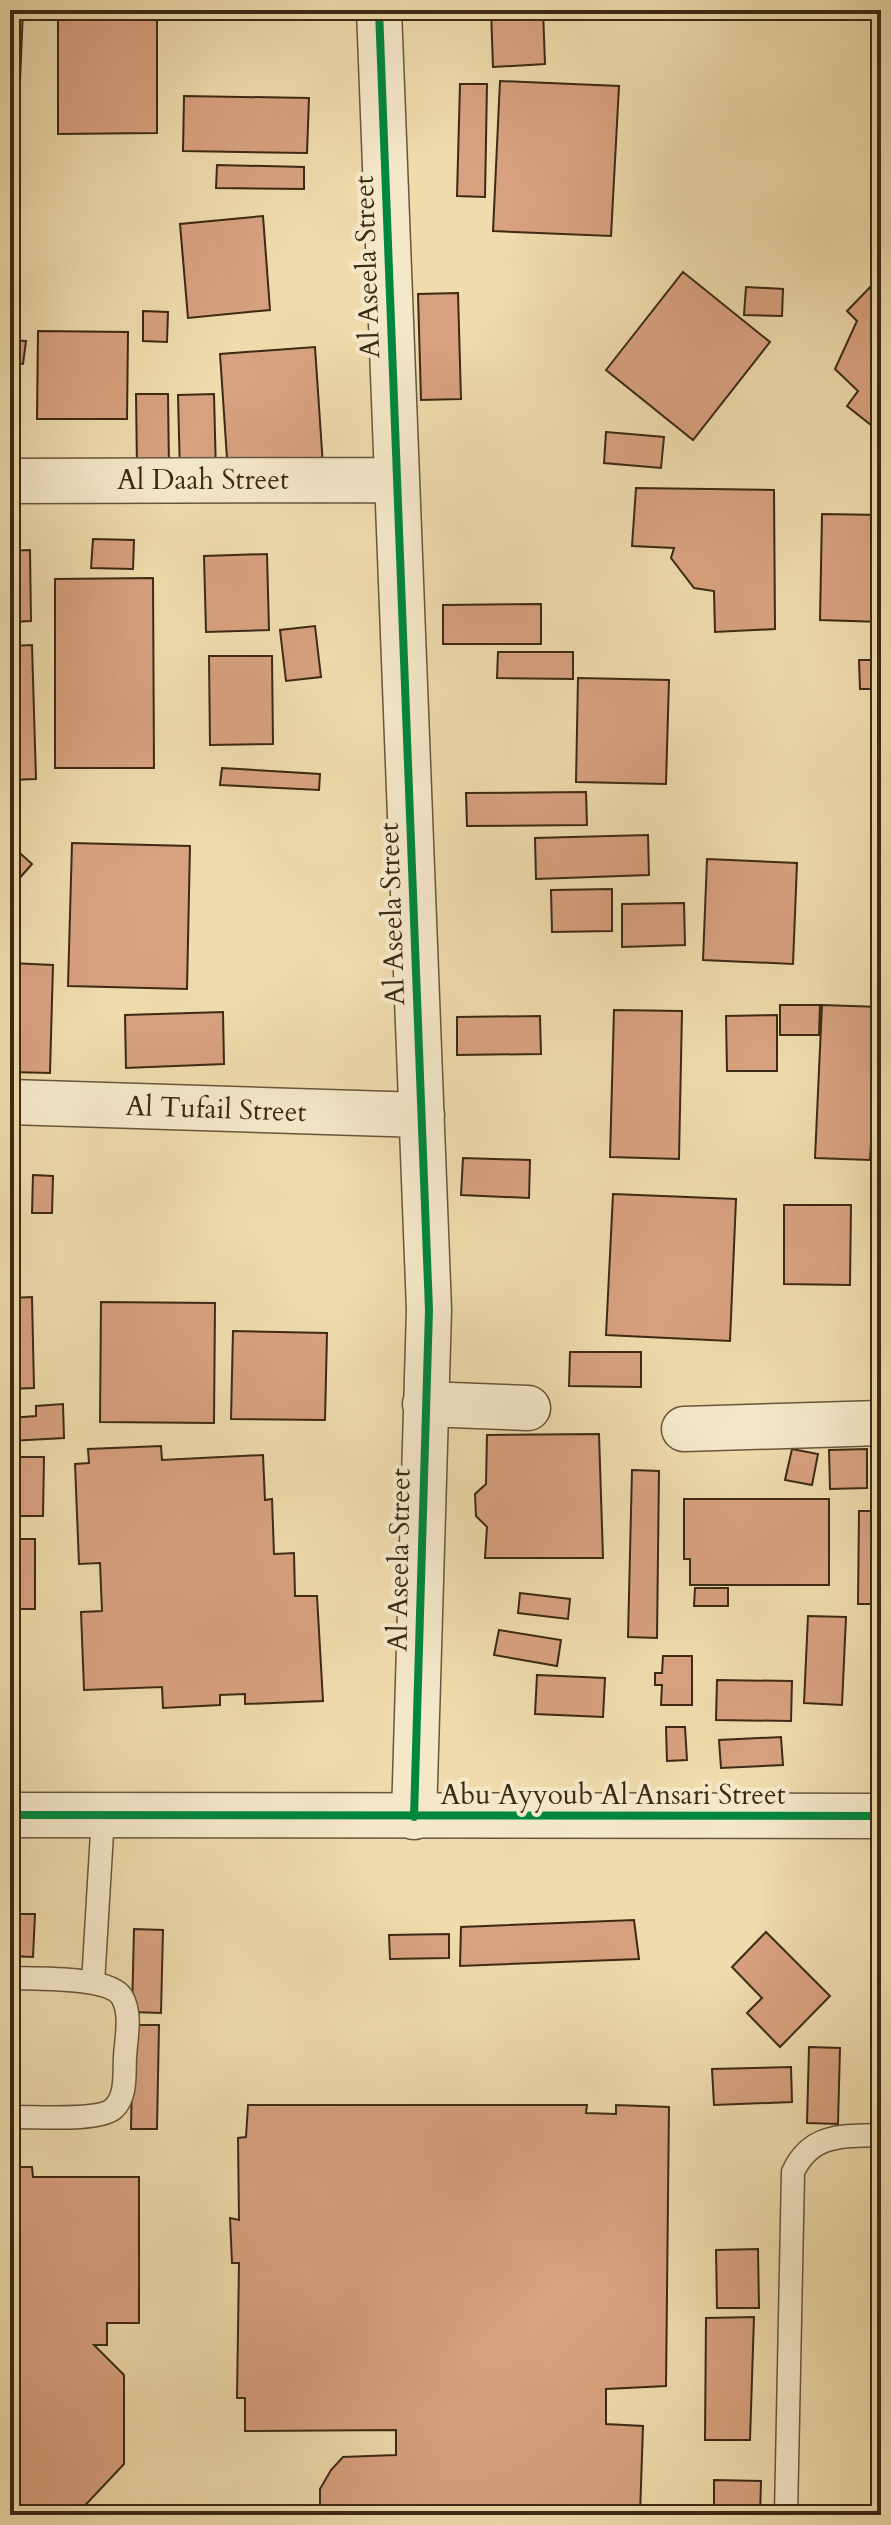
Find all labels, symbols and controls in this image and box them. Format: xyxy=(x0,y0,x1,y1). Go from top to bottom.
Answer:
street label: Al Aseela Street xyxy=(345,175,389,359)
street label: Al Daah Street xyxy=(117,461,289,499)
street label: Al Aseela Street xyxy=(370,822,414,1006)
street label: Al Tufail Street xyxy=(125,1087,307,1131)
street label: Al Aseela Street xyxy=(378,1468,420,1652)
street label: Abu Ayyoub Al Ansari Street xyxy=(440,1776,786,1814)

